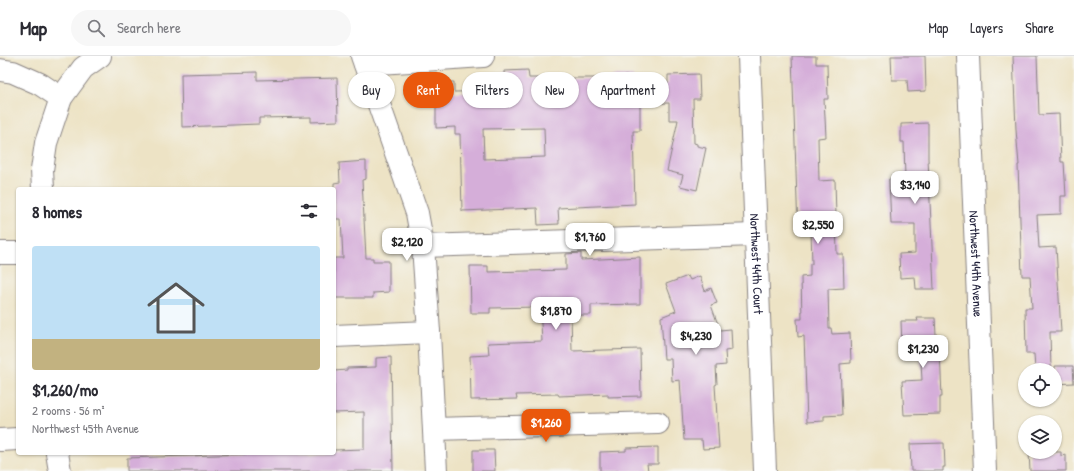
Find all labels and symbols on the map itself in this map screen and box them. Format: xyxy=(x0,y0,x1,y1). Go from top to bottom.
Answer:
pin: $3,140 xyxy=(882,171,948,205)
street label: Northwest 44th Avenue xyxy=(965,210,988,317)
pin: $2,550 xyxy=(785,211,851,245)
street label: Northwest 44th Court xyxy=(746,213,768,315)
pin: $1,760 xyxy=(557,223,623,257)
pin: $2,120 xyxy=(374,228,440,262)
pin: $1,870 xyxy=(523,297,589,331)
pin: $4,230 xyxy=(663,322,729,356)
pin: $1,230 xyxy=(890,335,956,369)
pin: $1,260 xyxy=(513,409,579,443)

